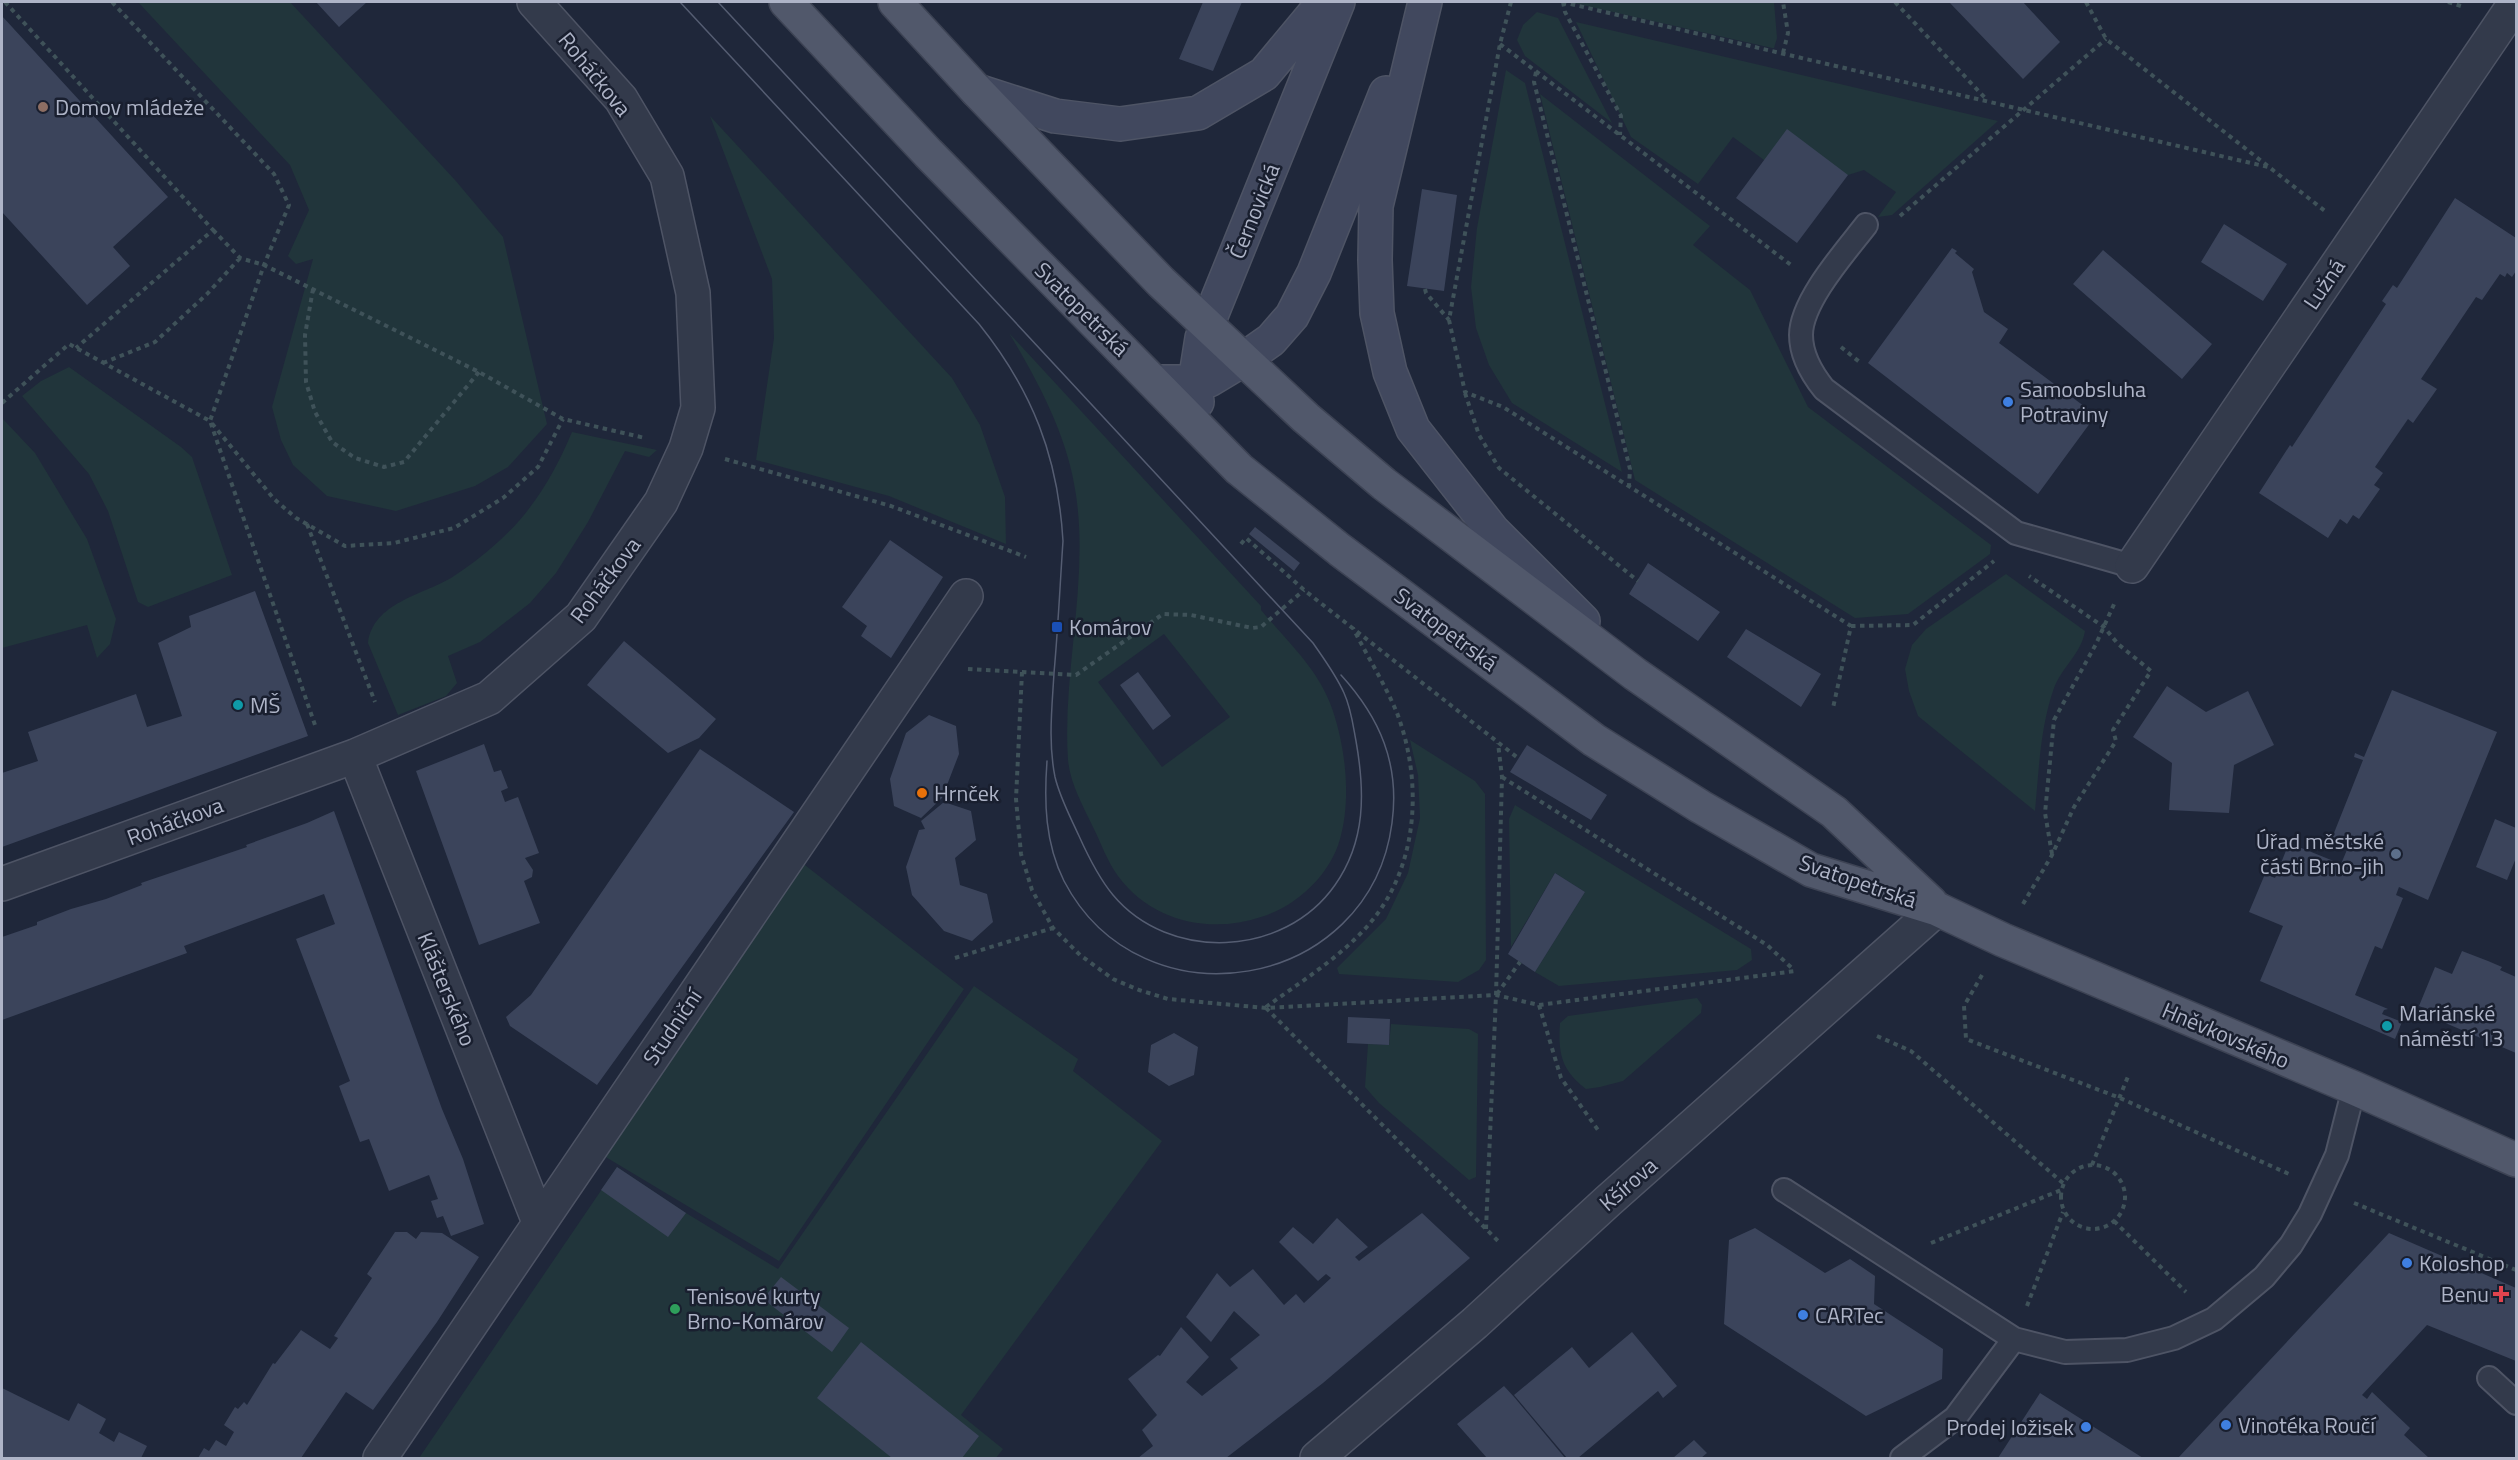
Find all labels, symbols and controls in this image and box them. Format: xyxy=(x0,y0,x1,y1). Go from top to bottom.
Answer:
street label: Roháčkova xyxy=(550,24,640,124)
place label: Domov mládeže xyxy=(55,90,204,124)
marker: Domov mládeže xyxy=(36,100,50,114)
street label: Černovická xyxy=(1219,158,1289,264)
street label: Lužná xyxy=(2295,252,2353,316)
street label: Svatopetrská xyxy=(1027,254,1137,364)
place label: Samoobsluha Potraviny xyxy=(2020,372,2146,431)
marker: Samoobsluha Potraviny xyxy=(2001,395,2015,409)
street label: Roháčkova xyxy=(561,530,649,630)
street label: Svatopetrská xyxy=(1387,579,1505,679)
place label: Komárov xyxy=(1069,610,1152,644)
marker: Komárov xyxy=(1050,620,1064,634)
place label: MŠ xyxy=(250,688,280,722)
marker: MŠ xyxy=(231,698,245,712)
place label: Hrnček xyxy=(934,776,1000,810)
marker: Hrnček xyxy=(915,786,929,800)
street label: Roháčkova xyxy=(122,788,228,854)
place label: Úřad městské části Brno-jih xyxy=(2256,824,2384,883)
street label: Svatopetrská xyxy=(1795,845,1921,917)
marker: Úřad městské části Brno-jih xyxy=(2389,847,2403,861)
street label: Klášterského xyxy=(409,927,485,1051)
street label: Studniční xyxy=(634,980,711,1072)
street label: Hněvkovského xyxy=(2157,993,2295,1077)
place label: Mariánské náměstí 13 xyxy=(2399,996,2504,1055)
marker: Mariánské náměstí 13 xyxy=(2380,1019,2394,1033)
street label: Kšírova xyxy=(1591,1149,1665,1219)
place label: Koloshop xyxy=(2419,1246,2505,1280)
marker: Koloshop xyxy=(2400,1256,2414,1270)
place label: Benu xyxy=(2441,1277,2489,1311)
place label: Tenisové kurty Brno-Komárov xyxy=(687,1279,824,1338)
marker: Benu xyxy=(2494,1287,2508,1301)
place label: CARTec xyxy=(1815,1298,1884,1332)
marker: Tenisové kurty Brno-Komárov xyxy=(668,1302,682,1316)
marker: CARTec xyxy=(1796,1308,1810,1322)
place label: Vinotéka Roučí xyxy=(2238,1408,2377,1442)
place label: Prodej ložisek xyxy=(1946,1410,2074,1444)
marker: Vinotéka Roučí xyxy=(2219,1418,2233,1432)
marker: Prodej ložisek xyxy=(2079,1420,2093,1434)

